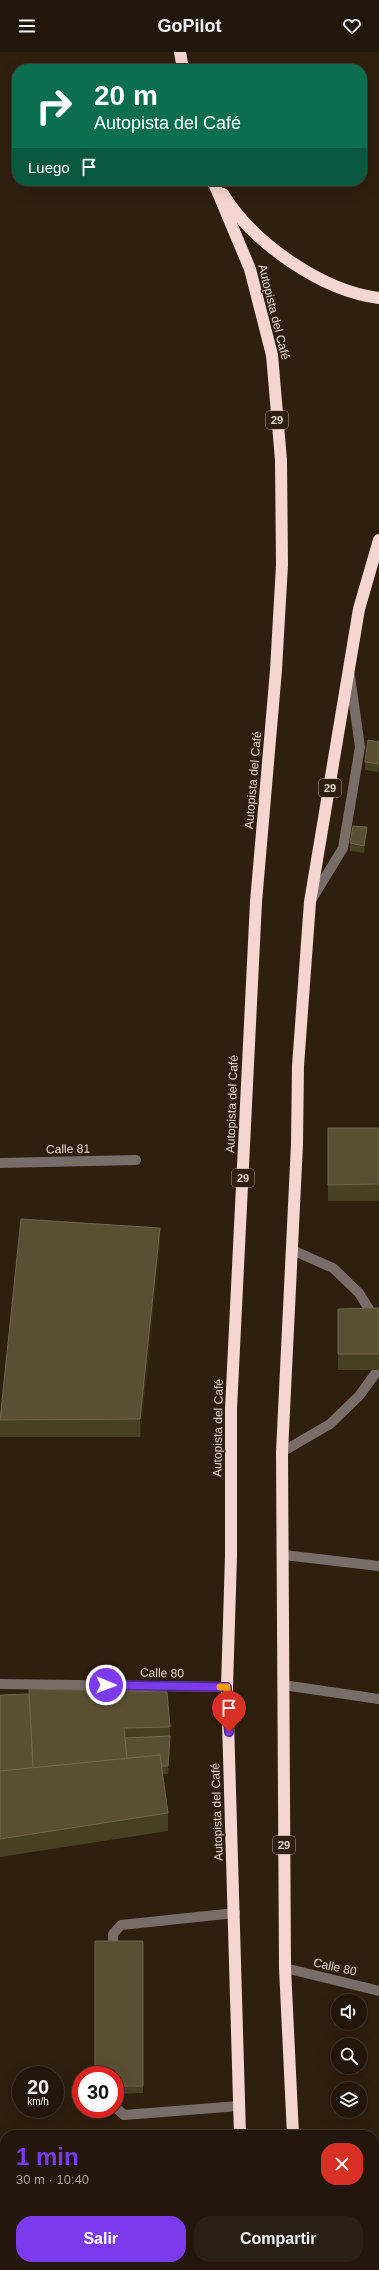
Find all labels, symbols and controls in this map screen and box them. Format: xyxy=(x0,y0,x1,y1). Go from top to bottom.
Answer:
icon: menu xyxy=(16,15,38,37)
icon: heart xyxy=(341,15,363,37)
text: GoPilot xyxy=(158,16,222,36)
icon: right xyxy=(28,80,80,132)
text: 20 m xyxy=(94,80,158,111)
text: Autopista del Café xyxy=(94,113,241,133)
icon: arrive xyxy=(78,156,100,178)
text: Luego xyxy=(28,159,70,176)
street label: Autopista del Café xyxy=(255,263,293,362)
road number: 29 xyxy=(266,411,288,429)
street label: Autopista del Café xyxy=(242,730,264,829)
road number: 29 xyxy=(319,779,341,797)
street label: Autopista del Café xyxy=(223,1054,241,1153)
street label: Calle 81 xyxy=(46,1142,90,1156)
road number: 29 xyxy=(232,1169,254,1187)
street label: Autopista del Café xyxy=(210,1379,226,1477)
position arrow xyxy=(85,1664,127,1706)
street label: Calle 80 xyxy=(140,1666,184,1680)
pin xyxy=(212,1691,246,1732)
icon: arrive xyxy=(218,1697,240,1719)
street label: Autopista del Café xyxy=(208,1762,226,1861)
road number: 29 xyxy=(273,1836,295,1854)
street label: Calle 80 xyxy=(312,1955,358,1979)
map controls xyxy=(331,1994,367,2118)
button: sound xyxy=(331,1994,367,2030)
button: search xyxy=(331,2038,367,2074)
speed limit sign: 30 xyxy=(72,2066,124,2118)
text: 20 xyxy=(27,2076,49,2098)
button: layers xyxy=(331,2082,367,2118)
text: km/h xyxy=(27,2096,49,2107)
text: 1 min xyxy=(16,2143,79,2170)
button: close xyxy=(321,2143,363,2185)
text: 30 m · 10:40 xyxy=(16,2172,89,2187)
button: Salir xyxy=(16,2216,186,2262)
button: Compartir xyxy=(194,2216,363,2262)

